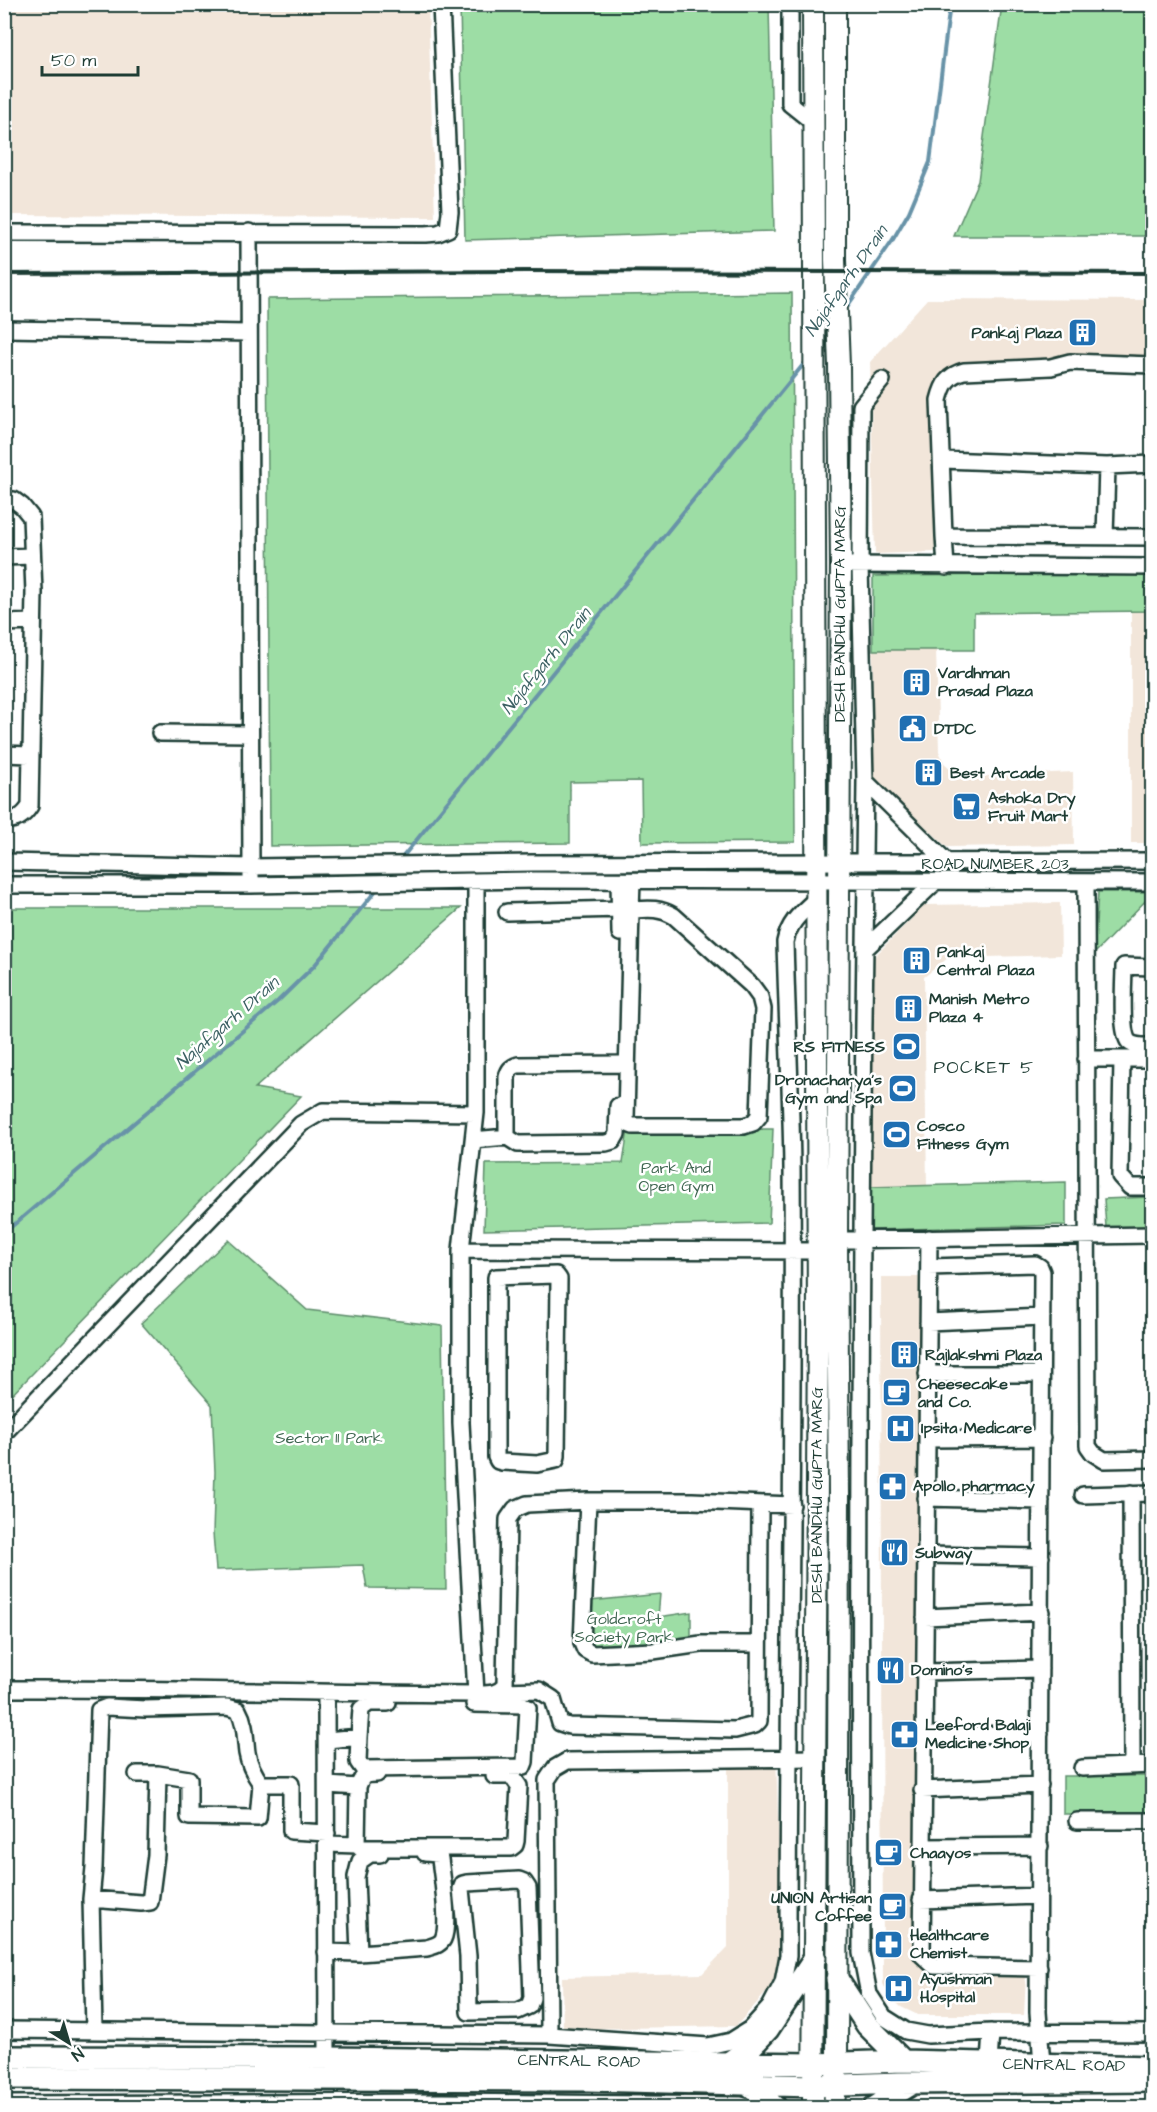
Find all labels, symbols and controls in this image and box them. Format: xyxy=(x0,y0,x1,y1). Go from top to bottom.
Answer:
scale bar xyxy=(42,39,138,77)
text: 50 m xyxy=(51,48,96,73)
water label: Najafgarh Drain xyxy=(798,219,896,342)
building icon: Pankaj Plaza xyxy=(1067,317,1099,349)
place label: Pankaj Plaza xyxy=(972,322,1063,344)
street label: DESH BANDHU GUPTA MARG xyxy=(829,506,851,722)
water label: Najafgarh Drain xyxy=(495,601,599,720)
place label: Vardhman Prasad Plaza xyxy=(937,662,1034,702)
building icon: Vardhman Prasad Plaza xyxy=(901,666,933,698)
public building icon: DTDC xyxy=(897,713,929,745)
place label: DTDC xyxy=(934,718,977,740)
building icon: Best Arcade xyxy=(913,757,945,789)
place label: Best Arcade xyxy=(950,762,1045,784)
place label: Ashoka Dry Fruit Mart xyxy=(988,787,1076,827)
supermarket icon: Ashoka Dry Fruit Mart xyxy=(951,791,983,823)
street label: ROAD NUMBER 203 xyxy=(921,853,1069,875)
place label: Pankaj Central Plaza xyxy=(937,941,1035,981)
building icon: Pankaj Central Plaza xyxy=(900,945,932,977)
water label: Najafgarh Drain xyxy=(170,969,287,1076)
place label: Manish Metro Plaza 4 xyxy=(929,988,1030,1028)
building icon: Manish Metro Plaza 4 xyxy=(892,992,924,1024)
sports icon: RS FITNESS xyxy=(890,1031,922,1063)
place label: RS FITNESS xyxy=(793,1036,886,1058)
district label: POCKET 5 xyxy=(934,1055,1035,1080)
place label: Dronacharya's Gym and Spa xyxy=(775,1069,883,1110)
sports icon: Dronacharya's Gym and Spa xyxy=(887,1073,919,1105)
place label: Cosco Fitness Gym xyxy=(917,1115,1009,1156)
sports icon: Cosco Fitness Gym xyxy=(880,1119,912,1151)
park label: Park And Open Gym xyxy=(639,1157,714,1198)
building icon: Rajlakshmi Plaza xyxy=(888,1339,920,1371)
place label: Rajlakshmi Plaza xyxy=(925,1344,1043,1366)
place label: Cheesecake and Co. xyxy=(917,1373,1008,1413)
cafe icon: Cheesecake and Co. xyxy=(881,1377,913,1409)
street label: DESH BANDHU GUPTA MARG xyxy=(806,1387,828,1603)
hospital icon: Ipsita Medicare xyxy=(884,1412,916,1444)
place label: Ipsita Medicare xyxy=(921,1417,1032,1439)
park label: Sector 11 Park xyxy=(275,1427,383,1449)
pharmacy icon: Apollo pharmacy xyxy=(876,1470,908,1502)
place label: Apollo pharmacy xyxy=(913,1475,1035,1498)
restaurant icon: Subway xyxy=(878,1537,910,1569)
place label: Subway xyxy=(914,1542,972,1565)
park label: Goldcroft Society Park xyxy=(574,1608,674,1649)
restaurant icon: Domino's xyxy=(874,1654,906,1686)
place label: Domino's xyxy=(911,1659,973,1681)
place label: Leeford Balaji Medicine Shop xyxy=(925,1714,1031,1754)
pharmacy icon: Leeford Balaji Medicine Shop xyxy=(888,1718,920,1750)
cafe icon: Chaayos xyxy=(873,1837,905,1869)
place label: Chaayos xyxy=(910,1842,971,1865)
place label: UNION Artisan Coffee xyxy=(771,1887,872,1927)
cafe icon: UNION Artisan Coffee xyxy=(877,1891,909,1923)
place label: Healthcare Chemist xyxy=(910,1924,989,1964)
pharmacy icon: Healthcare Chemist xyxy=(873,1928,905,1960)
place label: Ayushman Hospital xyxy=(920,1968,992,2008)
hospital icon: Ayushman Hospital xyxy=(883,1972,915,2004)
north arrow xyxy=(39,2013,99,2073)
text: N xyxy=(67,2042,88,2066)
street label: CENTRAL ROAD xyxy=(517,2049,641,2073)
street label: CENTRAL ROAD xyxy=(1002,2053,1126,2077)

